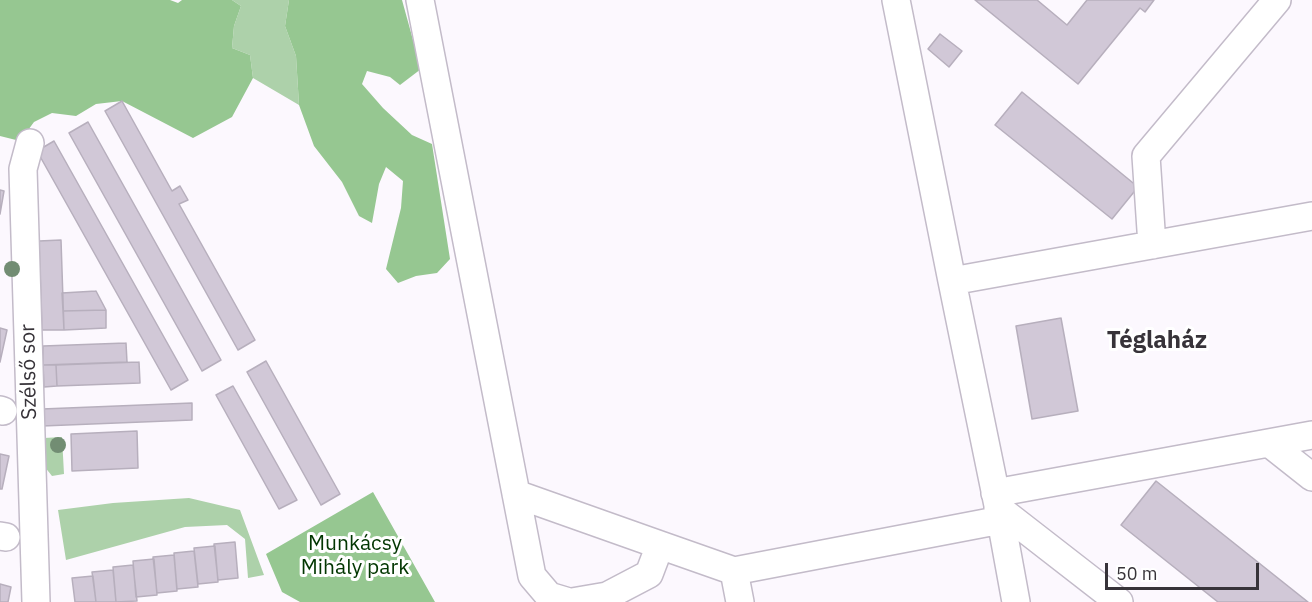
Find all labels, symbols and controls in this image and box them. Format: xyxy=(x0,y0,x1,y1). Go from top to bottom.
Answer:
street label: Szélső sor xyxy=(16,324,42,420)
district label: Téglaház xyxy=(1107,327,1207,355)
park label: Munkácsy Mihály park xyxy=(301,531,409,581)
scale bar xyxy=(1108,551,1262,589)
text: 50 m xyxy=(1116,562,1158,585)

